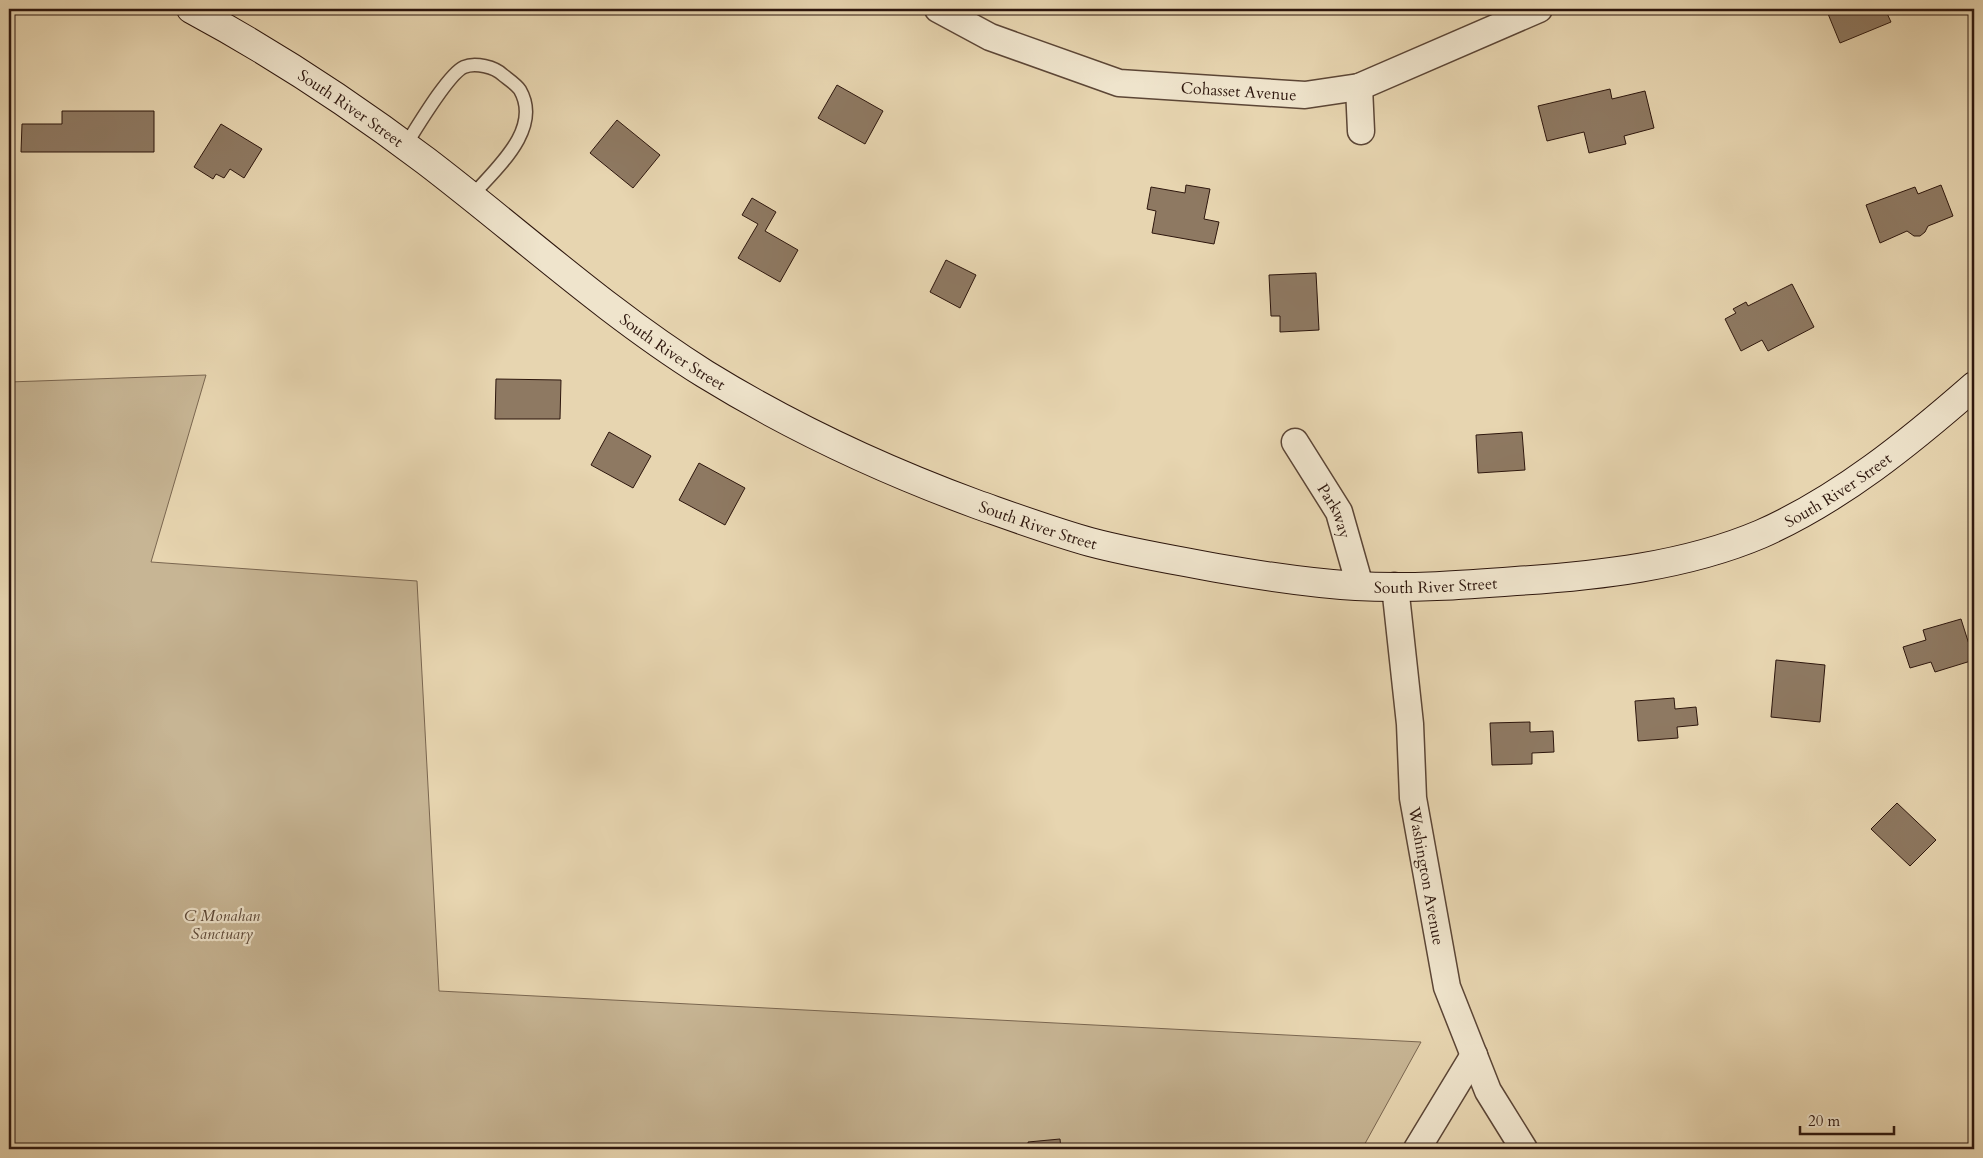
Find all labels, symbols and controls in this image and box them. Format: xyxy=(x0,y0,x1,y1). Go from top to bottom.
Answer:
street label: South River Street xyxy=(293,65,407,152)
street label: Cohasset Avenue xyxy=(1180,77,1297,106)
street label: South River Street xyxy=(615,309,729,396)
street label: South River Street xyxy=(1781,448,1896,533)
street label: Parkway xyxy=(1312,479,1356,542)
street label: South River Street xyxy=(976,496,1099,555)
street label: South River Street xyxy=(1374,572,1498,599)
street label: Washington Avenue xyxy=(1403,804,1449,947)
park label: C Monahan Sanctuary xyxy=(184,905,260,945)
scale bar xyxy=(1800,1103,1894,1135)
text: 20 m xyxy=(1808,1111,1840,1131)

